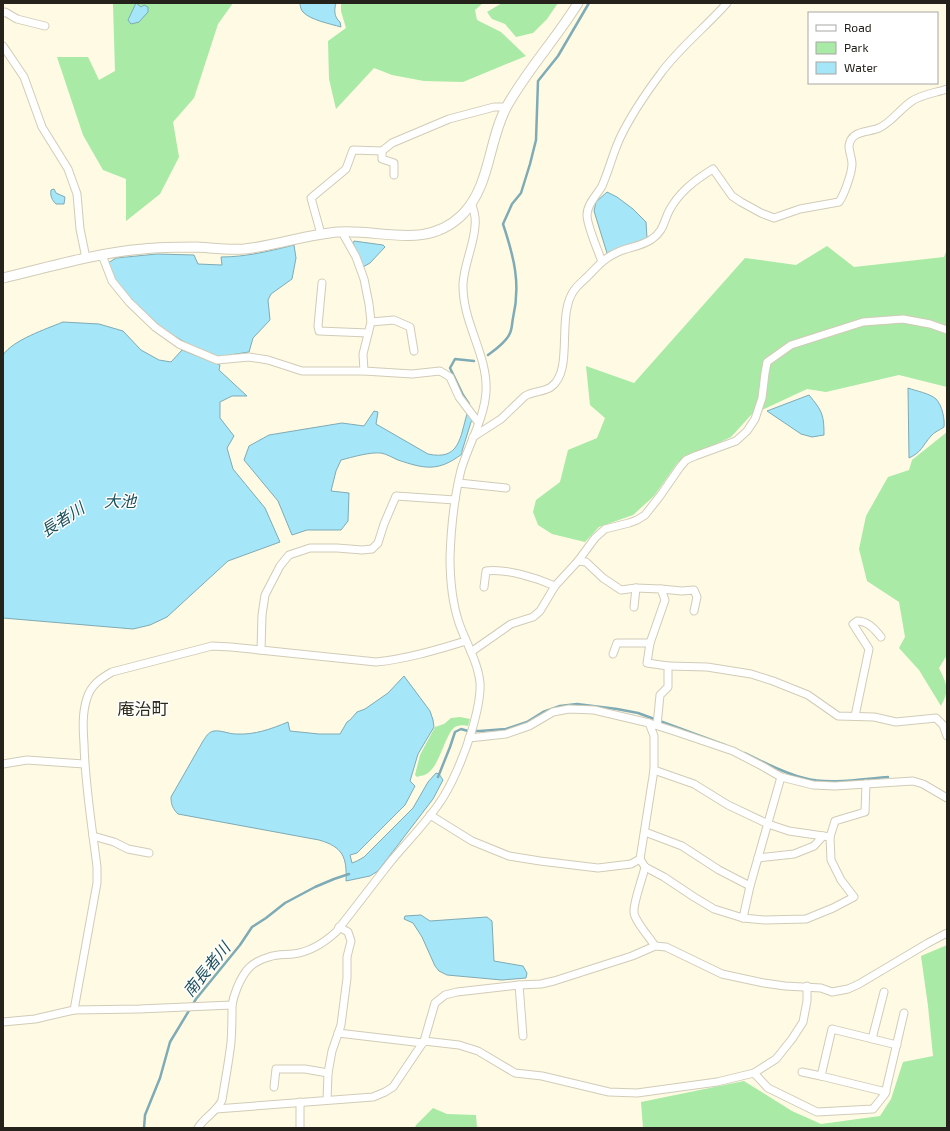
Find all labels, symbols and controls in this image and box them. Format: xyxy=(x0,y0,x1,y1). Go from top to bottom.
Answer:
legend xyxy=(808,12,938,84)
text: Road xyxy=(844,20,872,34)
text: Park xyxy=(844,40,869,54)
text: Water xyxy=(844,60,878,74)
water label: 大池 xyxy=(104,491,138,510)
water label: 長者川 xyxy=(37,497,89,540)
district label: 庵治町 xyxy=(118,698,169,718)
water label: 南長者川 xyxy=(178,937,235,1000)

